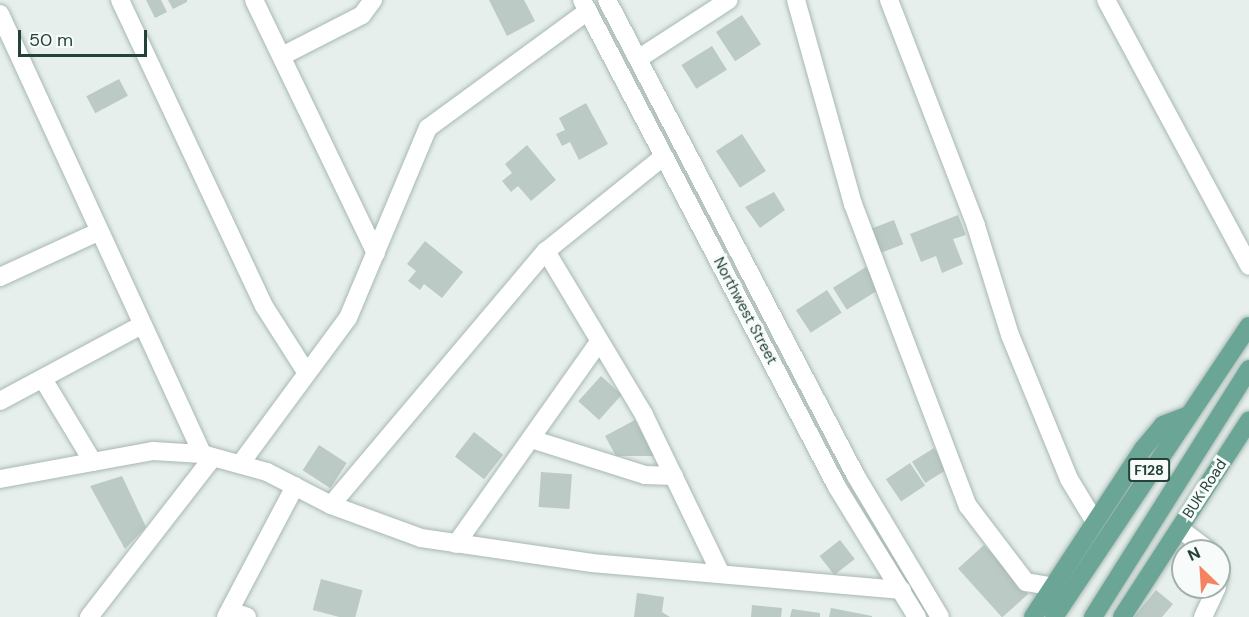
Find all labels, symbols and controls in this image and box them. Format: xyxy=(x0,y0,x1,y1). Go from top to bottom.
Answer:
scale bar xyxy=(21,18,150,56)
text: 50 m xyxy=(29,28,73,52)
street label: Northwest Street xyxy=(709,254,781,368)
street label: BUK Road xyxy=(1179,456,1231,522)
road number: F128 xyxy=(1128,459,1170,481)
north arrow xyxy=(1171,539,1231,599)
text: N xyxy=(1184,542,1204,566)

